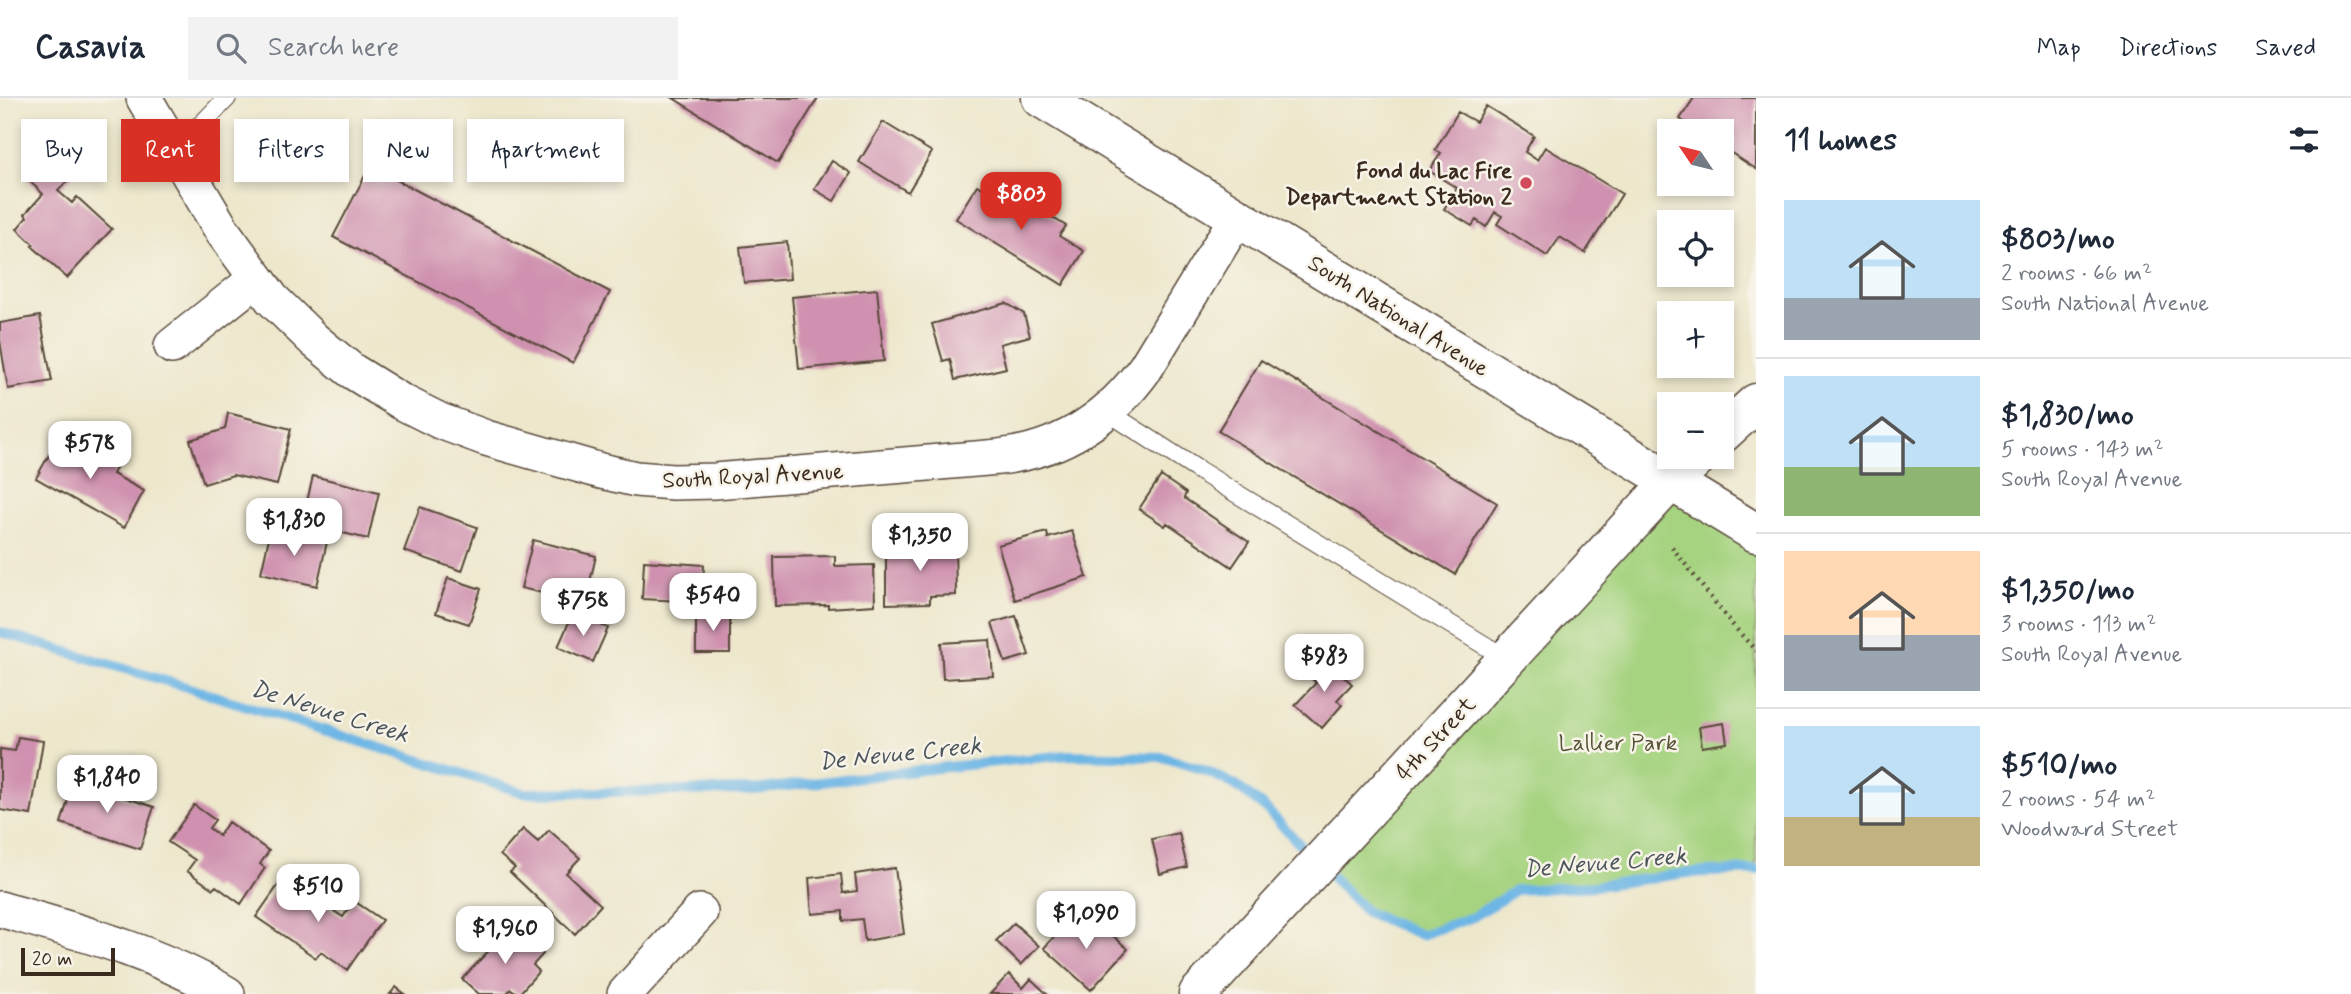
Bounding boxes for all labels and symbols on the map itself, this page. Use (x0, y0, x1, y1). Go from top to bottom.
north arrow (1657, 119, 1734, 196)
place label: Fond du Lac Fire Department Station 2 (1285, 157, 1513, 213)
pin: $803 (980, 172, 1062, 232)
marker: Fond du Lac Fire Department Station 2 (1518, 175, 1534, 191)
street label: South National Avenue (1302, 249, 1494, 385)
pin: $578 (49, 422, 131, 481)
street label: South Royal Avenue (662, 457, 845, 497)
pin: $1,830 (237, 498, 351, 558)
pin: $1,350 (863, 514, 977, 573)
pin: $540 (672, 574, 754, 633)
pin: $758 (542, 578, 624, 638)
pin: $983 (1283, 634, 1365, 694)
water label: De Nevue Creek (247, 674, 412, 751)
street label: 4th Street (1390, 690, 1484, 788)
park label: Lallier Park (1558, 729, 1678, 759)
water label: De Nevue Creek (817, 731, 983, 778)
pin: $1,840 (50, 756, 164, 815)
water label: De Nevue Creek (1522, 841, 1688, 886)
pin: $510 (277, 864, 359, 924)
pin: $1,090 (1029, 892, 1143, 951)
pin: $1,960 (448, 906, 562, 966)
scale bar (21, 945, 116, 977)

